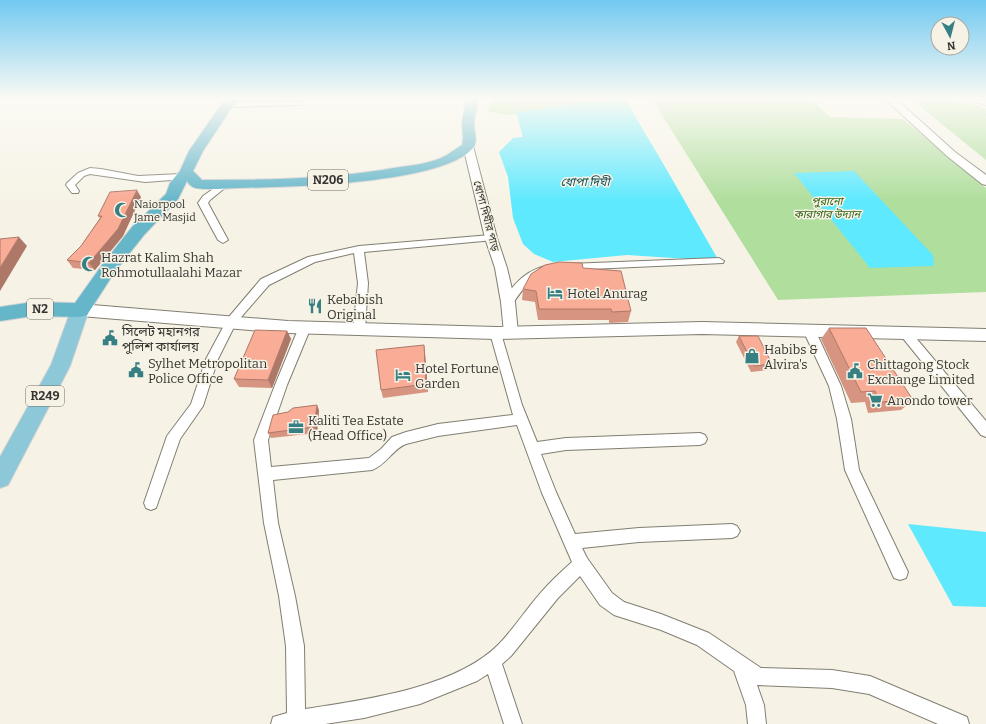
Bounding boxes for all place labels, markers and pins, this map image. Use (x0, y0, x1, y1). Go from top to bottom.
place label: Naiorpool Jame Masjid (133, 198, 196, 224)
mosque icon: Naiorpool Jame Masjid (113, 201, 131, 219)
place label: Hazrat Kalim Shah Rohmotullaalahi Mazar (101, 250, 242, 280)
mosque icon: Hazrat Kalim Shah Rohmotullaalahi Mazar (80, 255, 98, 273)
hotel icon: Hotel Anurag (546, 284, 564, 302)
place label: Hotel Anurag (567, 286, 648, 301)
place label: Kebabish Original (327, 292, 383, 322)
restaurant icon: Kebabish Original (306, 297, 324, 315)
place label: সিলেট মহানগর পুলিশ কার্যালয় (121, 324, 200, 355)
public building icon: সিলেট মহানগর পুলিশ কার্যালয় (101, 329, 119, 347)
place label: Habibs & Alvira's (764, 342, 818, 372)
shop icon: Habibs & Alvira's (743, 347, 761, 365)
place label: Sylhet Metropolitan Police Office (148, 356, 268, 386)
place label: Chittagong Stock Exchange Limited (867, 357, 975, 387)
public building icon: Sylhet Metropolitan Police Office (127, 361, 145, 379)
place label: Hotel Fortune Garden (415, 361, 499, 391)
public building icon: Chittagong Stock Exchange Limited (846, 362, 864, 380)
hotel icon: Hotel Fortune Garden (394, 366, 412, 384)
supermarket icon: Anondo tower (866, 391, 884, 409)
place label: Anondo tower (887, 393, 973, 408)
place label: Kaliti Tea Estate (Head Office) (308, 413, 404, 443)
office icon: Kaliti Tea Estate (Head Office) (287, 418, 305, 436)

